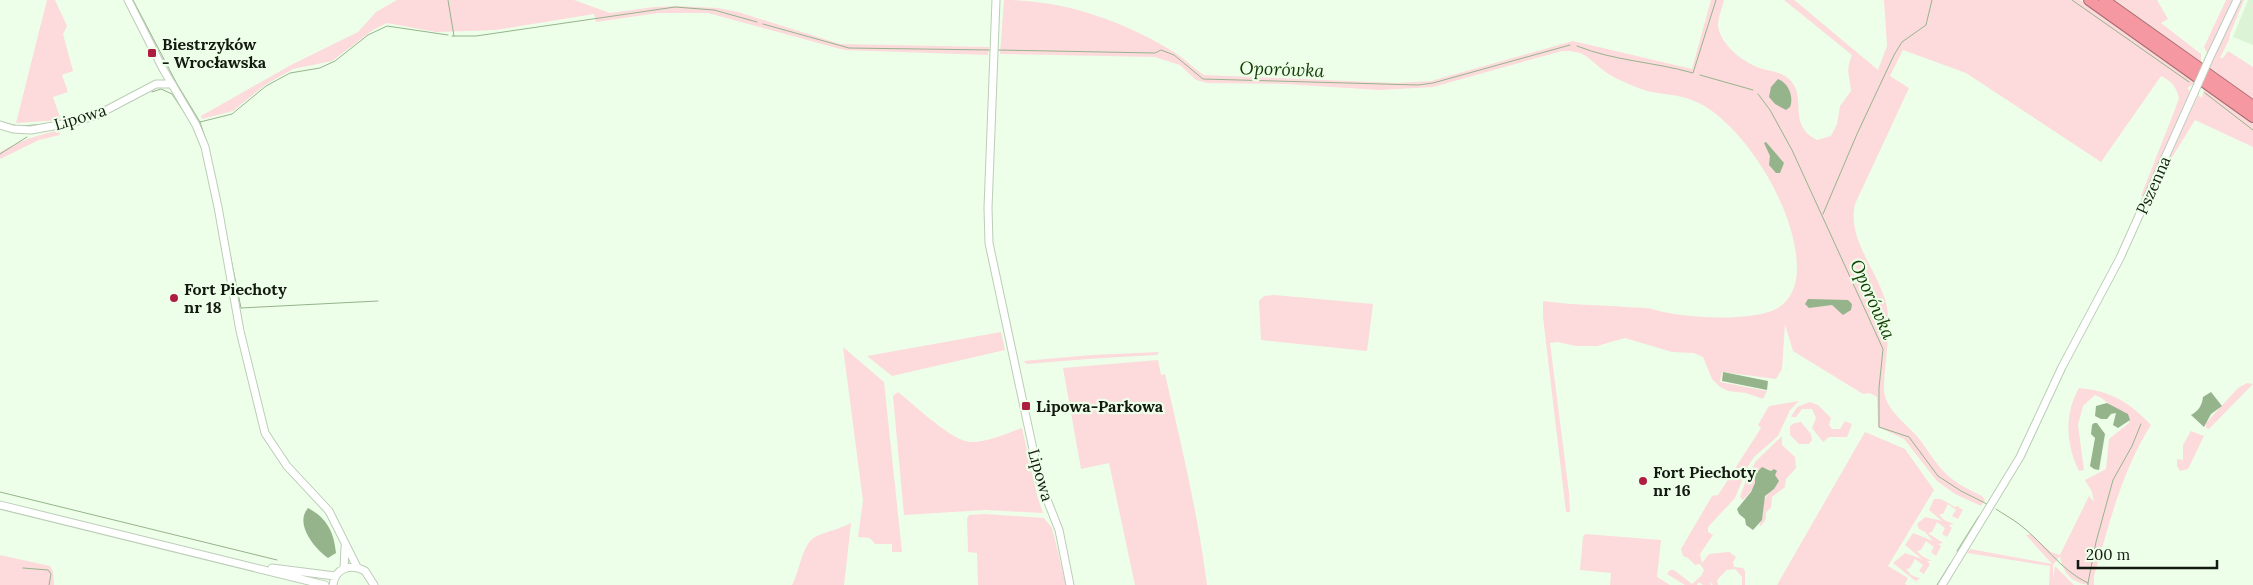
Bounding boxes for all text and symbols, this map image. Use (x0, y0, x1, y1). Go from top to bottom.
place label: Biestrzyków - Wrocławska (162, 34, 267, 72)
marker: Biestrzyków - Wrocławska (146, 47, 158, 59)
water label: Oporówka (1239, 56, 1325, 82)
street label: Lipowa (52, 100, 108, 134)
street label: Pszenna (2131, 153, 2175, 217)
water label: Oporówka (1845, 256, 1901, 343)
place label: Fort Piechoty nr 18 (184, 279, 287, 317)
marker: Fort Piechoty nr 18 (168, 292, 180, 304)
place label: Lipowa-Parkowa (1036, 396, 1164, 416)
marker: Lipowa-Parkowa (1020, 400, 1032, 412)
street label: Lipowa (1024, 447, 1058, 503)
place label: Fort Piechoty nr 16 (1653, 462, 1756, 500)
marker: Fort Piechoty nr 16 (1637, 475, 1649, 487)
scale bar (2078, 538, 2217, 570)
text: 200 m (2086, 545, 2130, 564)

